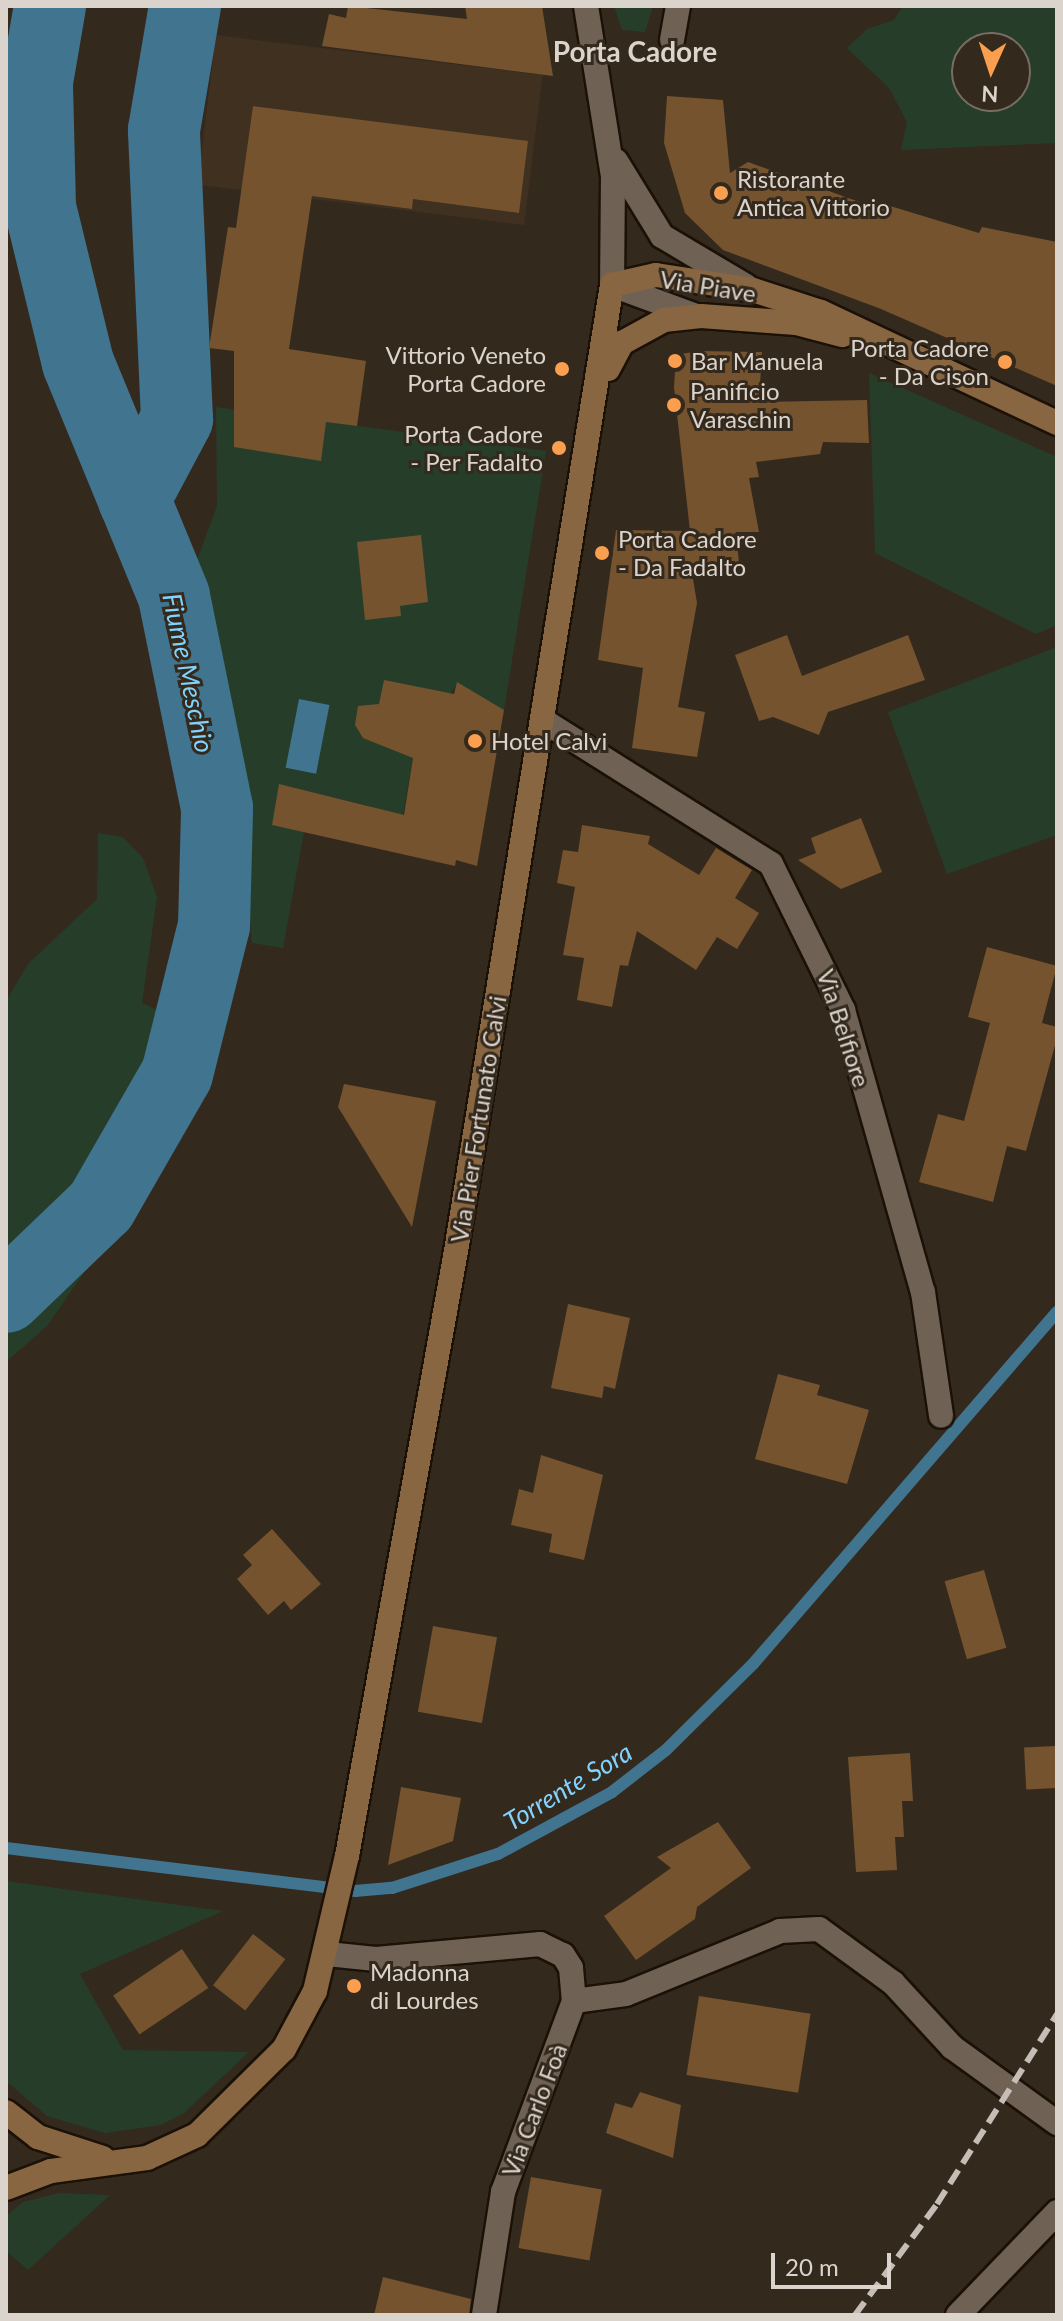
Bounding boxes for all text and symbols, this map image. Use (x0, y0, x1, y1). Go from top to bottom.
north arrow (951, 32, 1031, 112)
district label: Porta Cadore (553, 34, 717, 68)
text: N (981, 81, 999, 108)
place label: Ristorante Antica Vittorio (737, 165, 891, 221)
marker: Ristorante Antica Vittorio (712, 184, 730, 202)
street label: Via Piave (658, 264, 758, 308)
place label: Porta Cadore - Da Cison (850, 334, 989, 390)
place label: Vittorio Veneto Porta Cadore (385, 341, 546, 397)
place label: Bar Manuela (691, 347, 824, 375)
marker: Bar Manuela (666, 352, 684, 370)
marker: Porta Cadore - Da Cison (996, 353, 1014, 371)
marker: Vittorio Veneto Porta Cadore (553, 360, 571, 378)
place label: Panificio Varaschin (690, 377, 791, 433)
marker: Panificio Varaschin (665, 396, 683, 414)
place label: Porta Cadore - Per Fadalto (404, 420, 543, 476)
marker: Porta Cadore - Per Fadalto (550, 439, 568, 457)
place label: Porta Cadore - Da Fadalto (618, 525, 757, 581)
marker: Porta Cadore - Da Fadalto (593, 544, 611, 562)
water label: Fiume Meschio (156, 590, 220, 756)
place label: Hotel Calvi (491, 727, 607, 755)
marker: Hotel Calvi (466, 732, 484, 750)
street label: Via Belfiore (811, 966, 877, 1090)
street label: Via Pier Fortunato Calvi (444, 993, 512, 1245)
water label: Torrente Sora (498, 1737, 638, 1837)
place label: Madonna di Lourdes (370, 1958, 479, 2014)
marker: Madonna di Lourdes (345, 1977, 363, 1995)
street label: Via Carlo Foà (495, 2039, 573, 2181)
scale bar (775, 2237, 895, 2287)
text: 20 m (785, 2252, 839, 2281)

